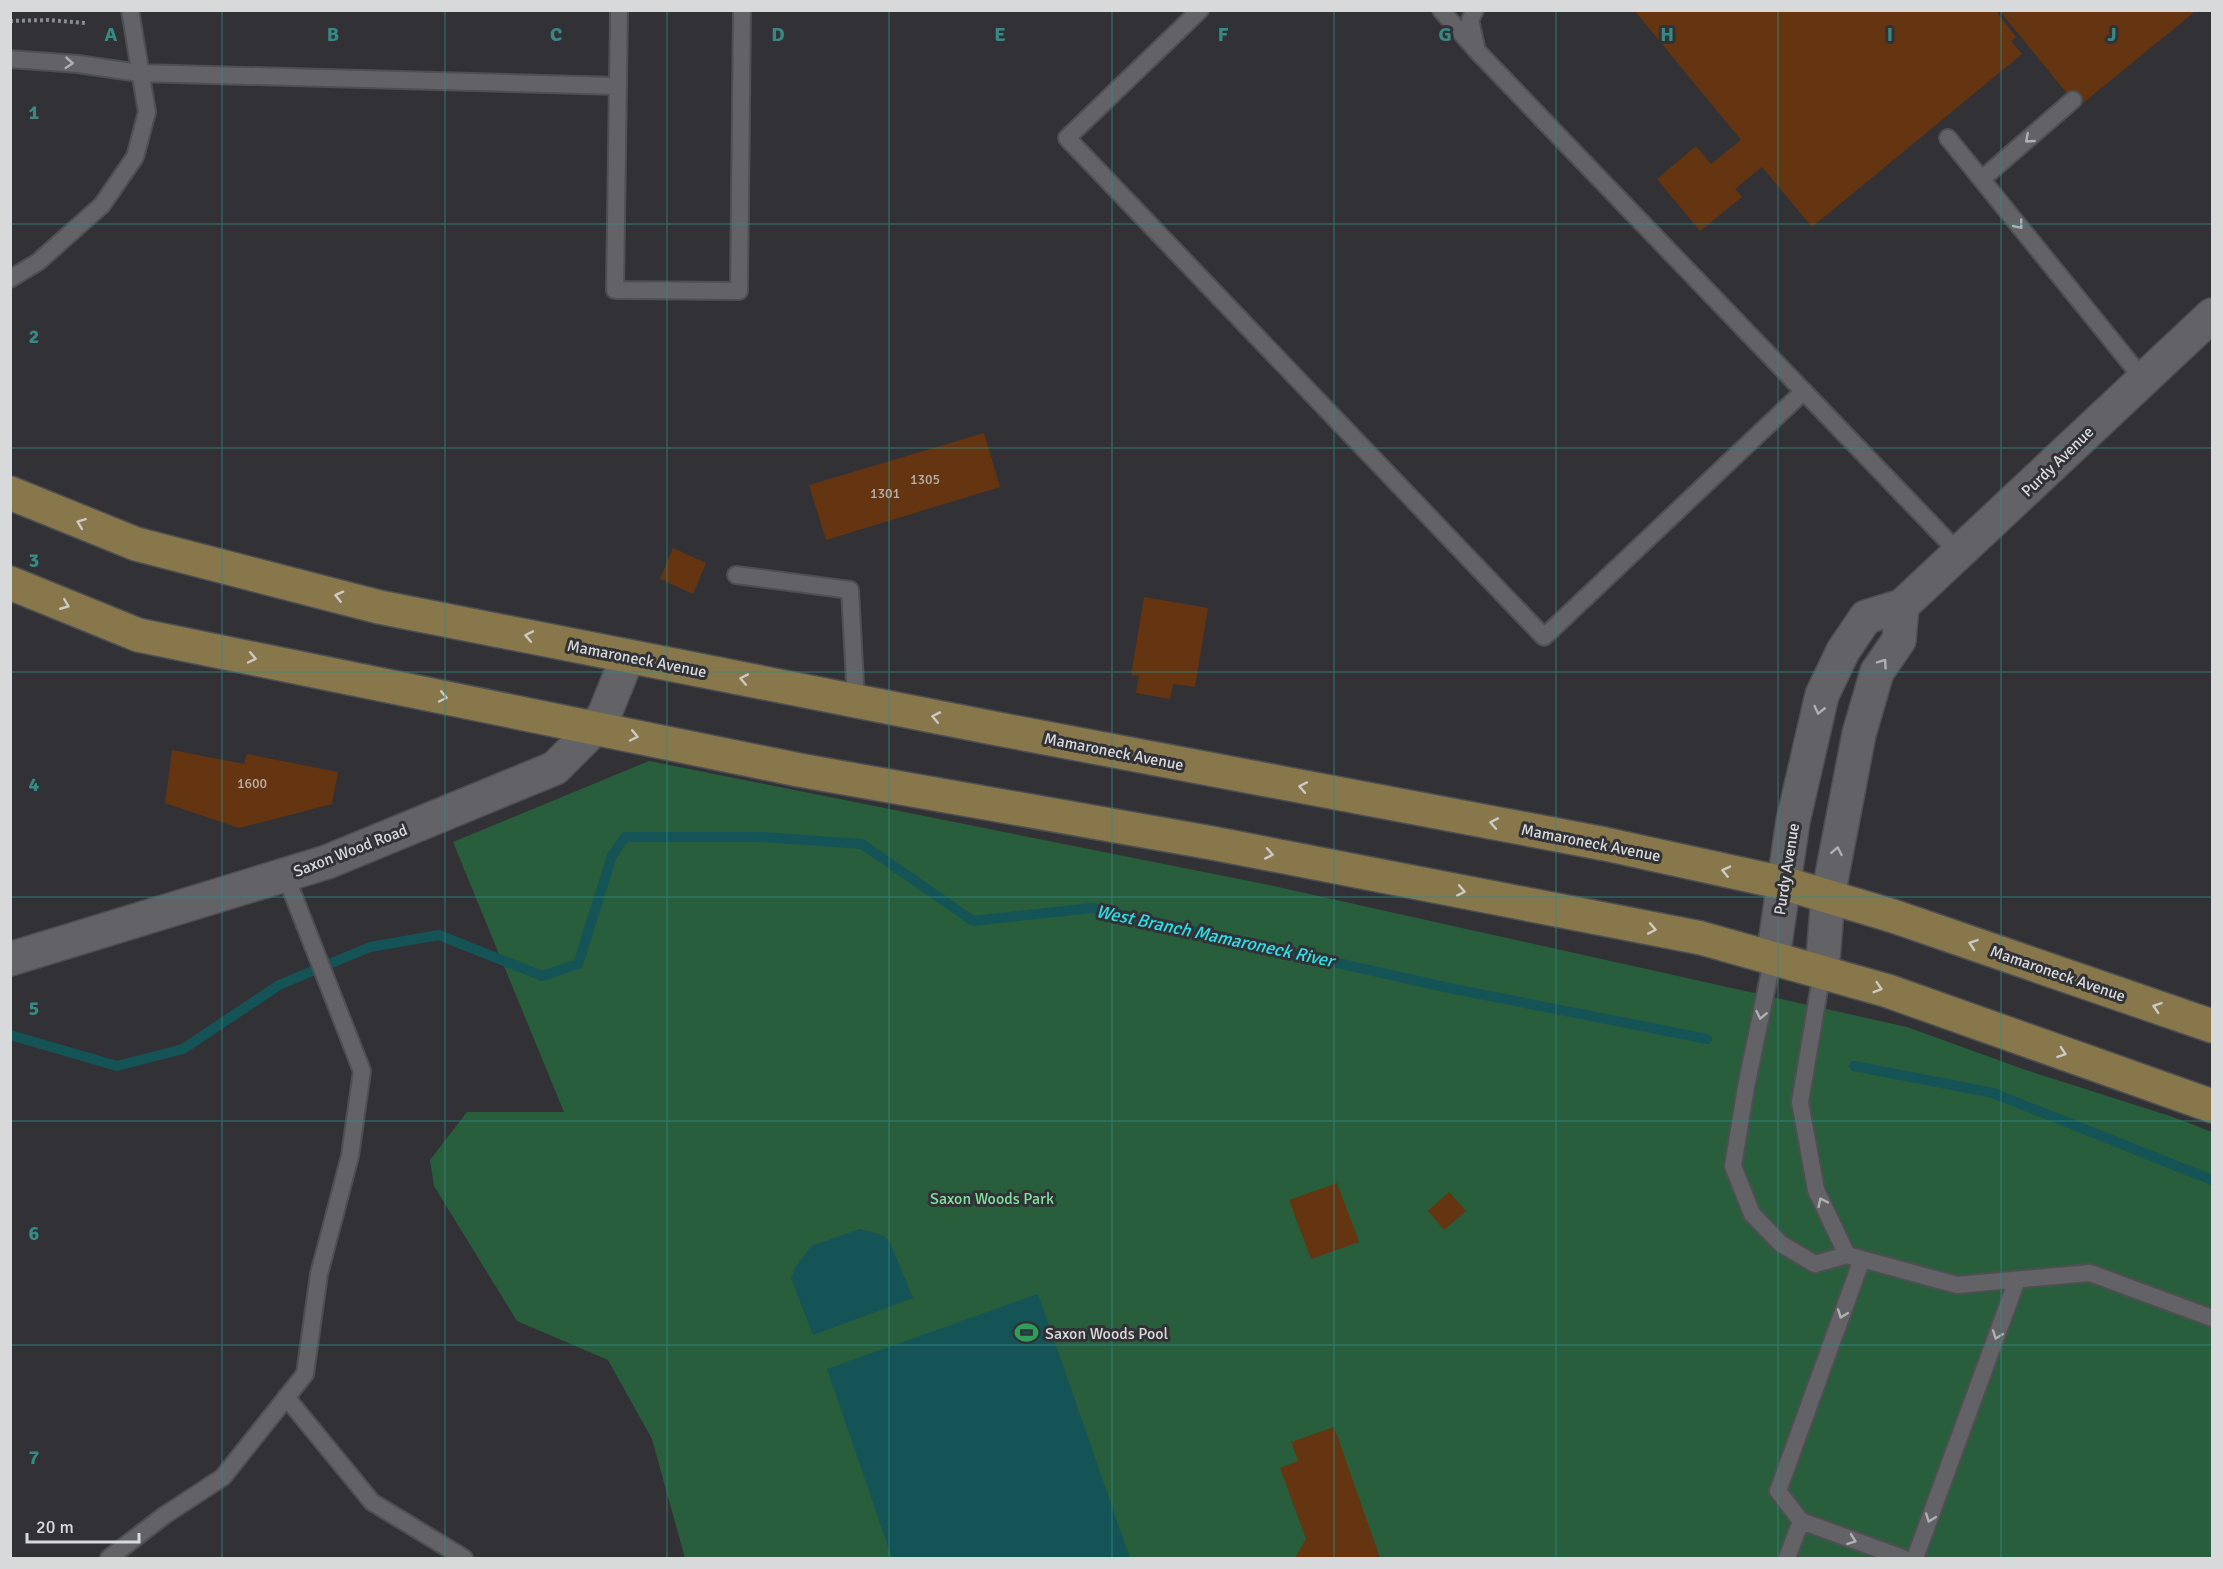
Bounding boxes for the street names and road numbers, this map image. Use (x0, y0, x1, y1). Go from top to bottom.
street label: Purdy Avenue (2017, 422, 2098, 501)
street label: Mamaroneck Avenue (565, 636, 708, 682)
street label: Mamaroneck Avenue (1042, 729, 1185, 775)
street label: Saxon Wood Road (291, 820, 410, 882)
street label: Mamaroneck Avenue (1519, 820, 1662, 866)
street label: Purdy Avenue (1770, 822, 1804, 917)
street label: Mamaroneck Avenue (1987, 941, 2128, 1006)

